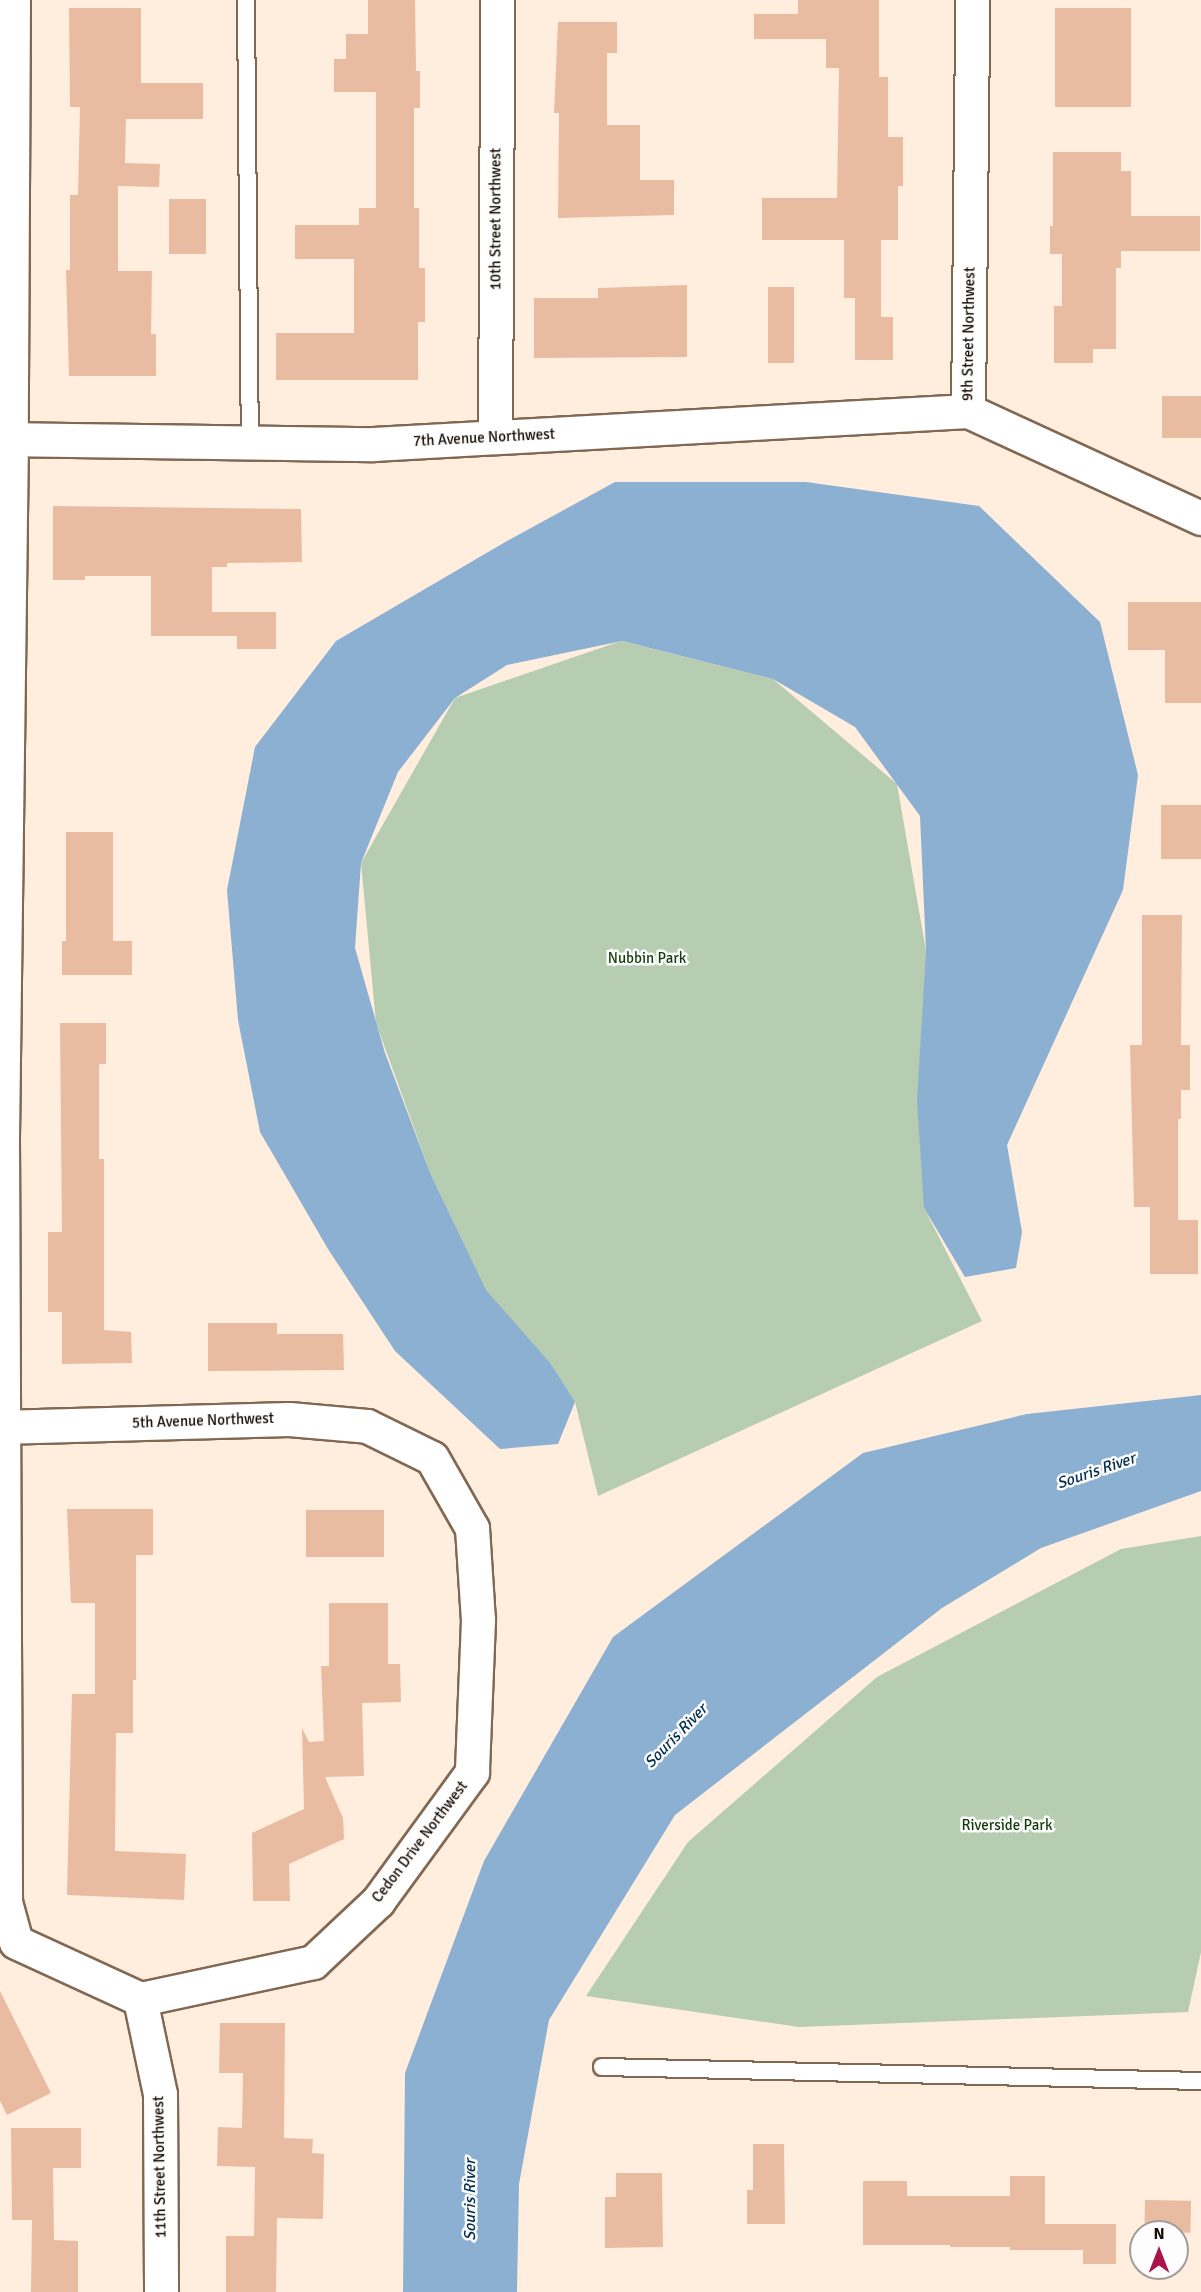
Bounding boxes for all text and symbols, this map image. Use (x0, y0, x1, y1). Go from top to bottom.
street label: 10th Street Northwest (487, 148, 505, 290)
street label: 9th Street Northwest (959, 267, 979, 401)
street label: 7th Avenue Northwest (413, 425, 555, 451)
park label: Nubbin Park (608, 950, 686, 968)
street label: 5th Avenue Northwest (132, 1410, 274, 1432)
water label: Souris River (1054, 1449, 1138, 1493)
water label: Souris River (641, 1700, 711, 1772)
street label: Cedon Drive Northwest (368, 1778, 472, 1906)
park label: Riverside Park (962, 1817, 1052, 1835)
street label: 11th Street Northwest (150, 2096, 170, 2238)
water label: Souris River (460, 2159, 480, 2241)
north arrow (1129, 2220, 1189, 2280)
text: N (1153, 2224, 1165, 2244)

